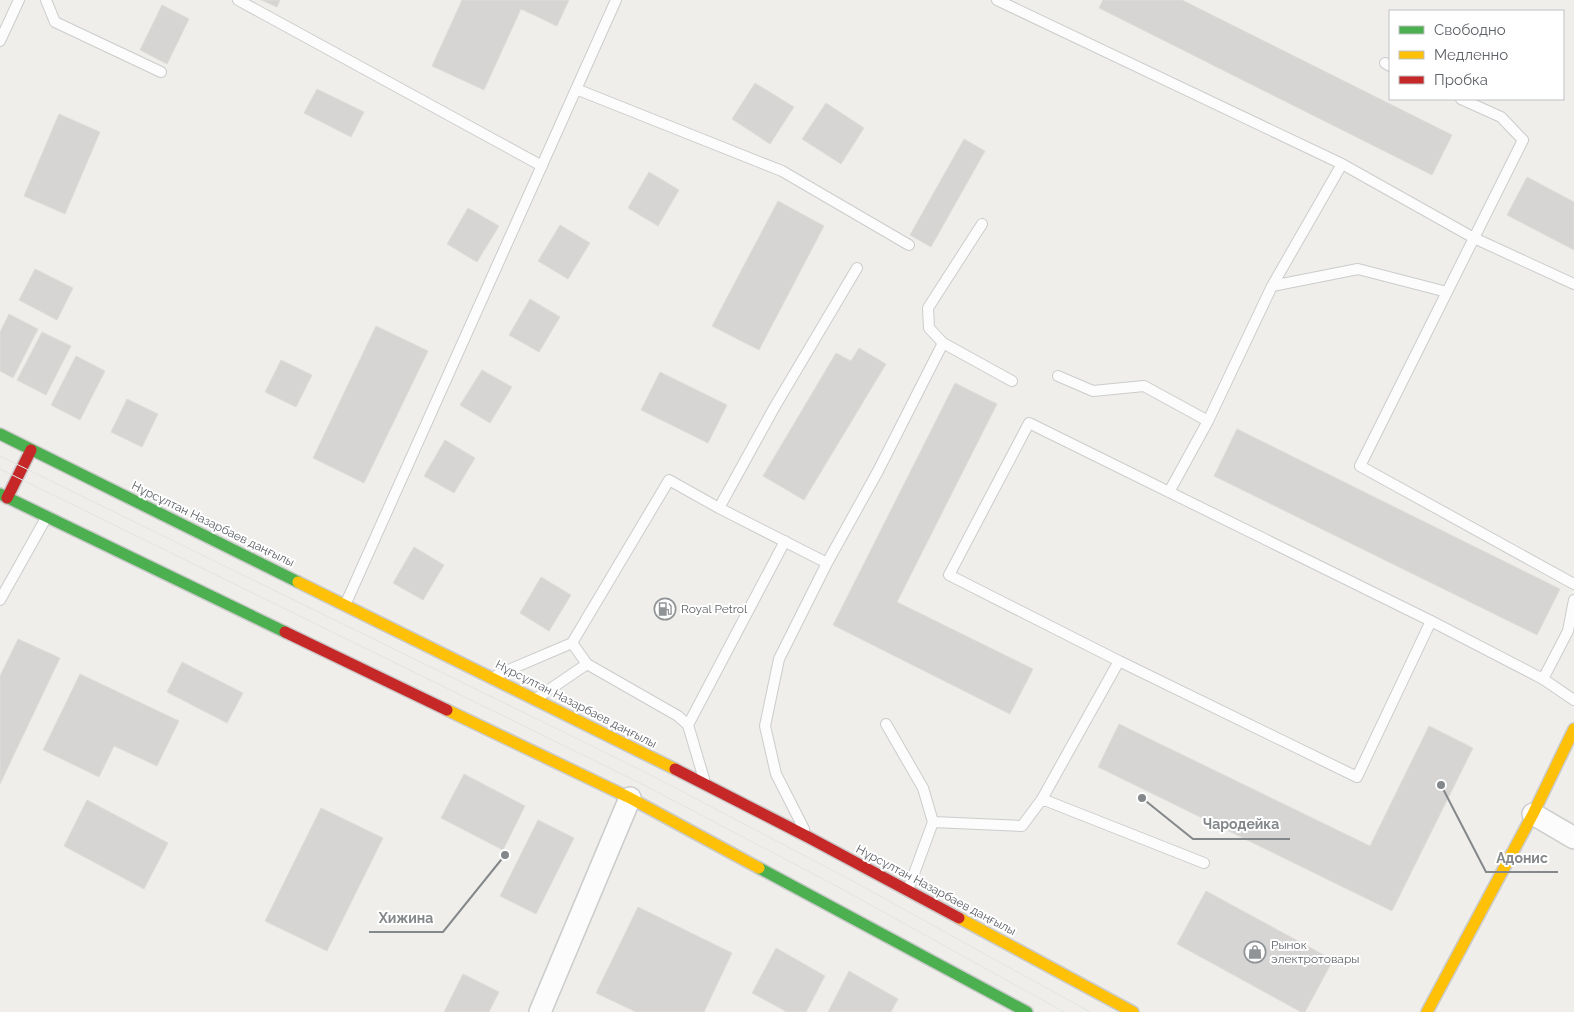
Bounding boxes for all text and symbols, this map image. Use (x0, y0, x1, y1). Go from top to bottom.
legend (1389, 10, 1564, 100)
text: Свободно (1434, 21, 1506, 39)
text: Медленно (1434, 46, 1508, 64)
text: Пробка (1434, 71, 1488, 89)
street label: Нұрсұлтан Назарбаев даңғылы (129, 478, 297, 570)
fuel station icon: Royal Petrol (653, 597, 677, 621)
place label: Royal Petrol (681, 602, 748, 616)
street label: Нұрсұлтан Назарбаев даңғылы (493, 657, 659, 751)
callout: Чародейка (1193, 810, 1290, 839)
text: Чародейка (1203, 816, 1279, 832)
street label: Нұрсұлтан Назарбаев даңғылы (854, 842, 1018, 938)
callout: Адонис (1486, 843, 1558, 872)
text: Адонис (1496, 850, 1548, 866)
callout: Хижина (369, 903, 443, 932)
text: Хижина (378, 910, 433, 926)
place label: Рынок электротовары (1271, 938, 1359, 966)
shop icon: Рынок электротовары (1243, 940, 1267, 964)

